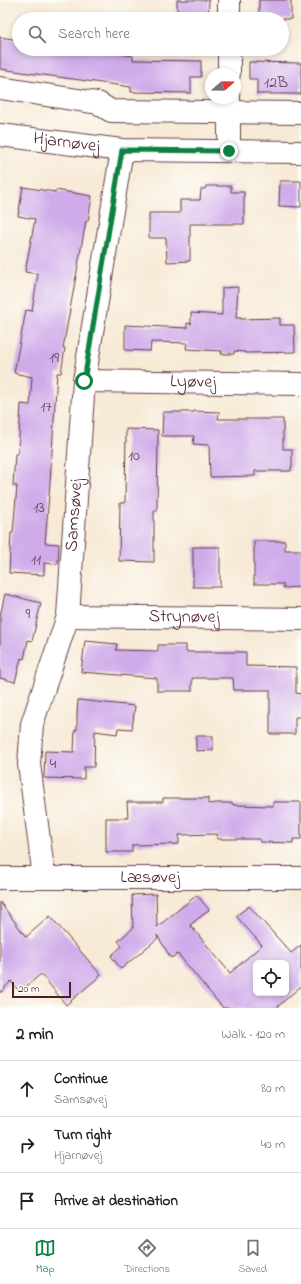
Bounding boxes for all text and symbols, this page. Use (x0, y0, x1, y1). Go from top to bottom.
search box (12, 12, 289, 56)
icon: search (26, 23, 48, 45)
text: Search here (58, 23, 130, 45)
north arrow (205, 68, 241, 104)
house number: 12B (264, 71, 288, 95)
street label: Hjarnøvej (32, 126, 102, 160)
route end (220, 142, 238, 160)
house number: 19 (49, 346, 59, 370)
street label: Lyøvej (170, 369, 216, 396)
route start (75, 372, 93, 390)
house number: 17 (40, 395, 52, 419)
house number: 10 (128, 444, 140, 468)
street label: Samsøvej (59, 477, 90, 552)
house number: 13 (33, 496, 45, 520)
house number: 11 (31, 548, 41, 572)
house number: 9 (26, 602, 31, 626)
street label: Strynøvej (148, 604, 220, 631)
house number: 4 (50, 752, 57, 776)
street label: Læsøvej (120, 865, 180, 891)
map controls (253, 960, 289, 996)
button: locate (253, 960, 289, 996)
scale bar (12, 980, 71, 999)
text: 20 m (18, 981, 40, 997)
text: 2 min (16, 1022, 53, 1047)
text: Walk · 120 m (221, 1025, 285, 1044)
text: Continue (54, 1068, 108, 1090)
icon: ahead (16, 1078, 38, 1100)
text: 80 m (261, 1079, 285, 1098)
text: Samsøvej (54, 1090, 107, 1109)
text: Turn right (54, 1124, 112, 1146)
icon: right (16, 1134, 38, 1156)
text: 40 m (261, 1135, 285, 1154)
text: Hjarnøvej (54, 1146, 102, 1165)
icon: arrive (16, 1190, 38, 1212)
text: Arrive at destination (54, 1190, 178, 1212)
tab: Map (34, 1237, 56, 1277)
tab: Directions (124, 1237, 170, 1277)
tab: Saved (238, 1237, 267, 1277)

